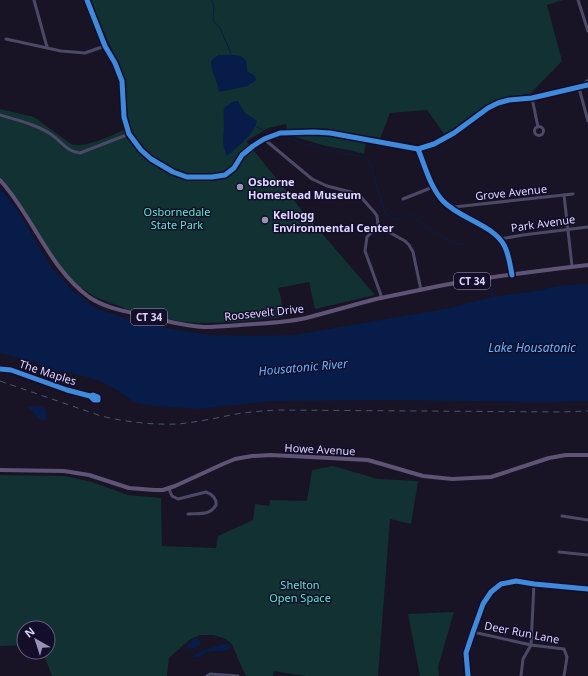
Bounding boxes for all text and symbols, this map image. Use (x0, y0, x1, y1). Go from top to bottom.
place label: Osborne Homestead Museum (248, 174, 361, 202)
street label: Grove Avenue (474, 181, 548, 203)
marker: Osborne Homestead Museum (235, 182, 245, 192)
park label: Osbornedale State Park (144, 204, 210, 232)
place label: Kellogg Environmental Center (273, 207, 394, 235)
street label: Park Avenue (510, 211, 576, 235)
marker: Kellogg Environmental Center (260, 215, 270, 225)
road number: CT 34 (454, 273, 490, 289)
street label: Roosevelt Drive (223, 300, 305, 324)
road number: CT 34 (131, 309, 167, 325)
water label: Lake Housatonic (488, 339, 576, 356)
water label: Housatonic River (258, 355, 350, 379)
street label: The Maples (18, 356, 78, 388)
street label: Howe Avenue (284, 440, 356, 458)
park label: Shelton Open Space (269, 577, 331, 605)
street label: Deer Run Lane (483, 617, 561, 647)
north arrow (16, 620, 56, 660)
text: N (21, 623, 38, 640)

